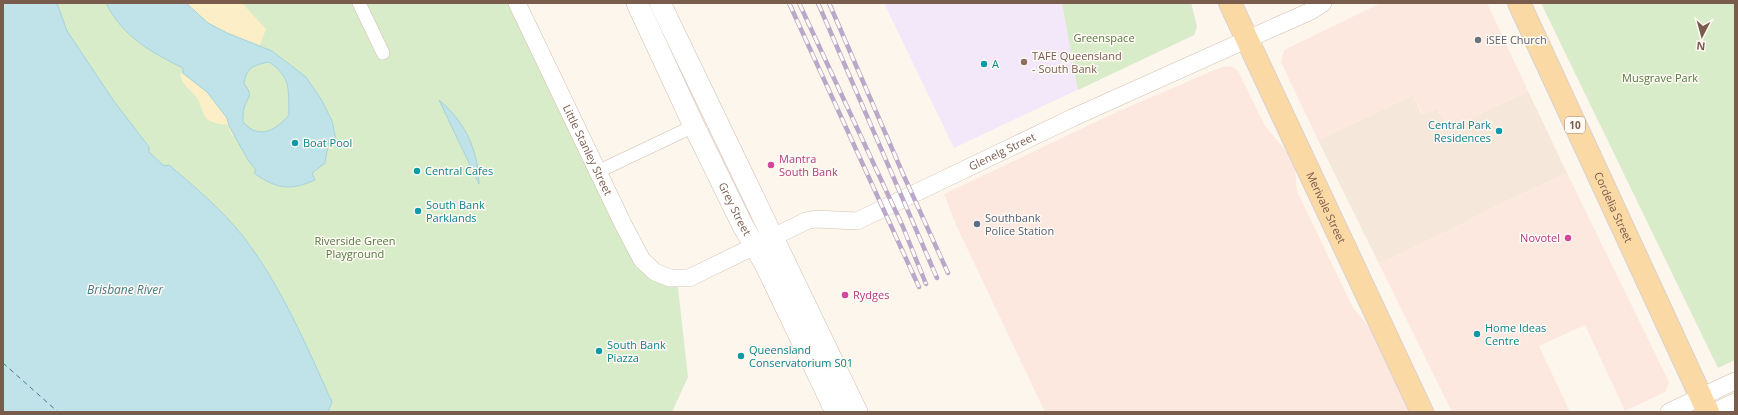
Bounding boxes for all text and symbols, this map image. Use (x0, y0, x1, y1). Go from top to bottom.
north arrow (1682, 16, 1722, 56)
park label: Greenspace (1073, 30, 1135, 45)
place label: iSEE Church (1486, 32, 1547, 47)
marker: iSEE Church (1473, 35, 1483, 45)
text: N (1696, 39, 1706, 54)
place label: TAFE Queensland - South Bank (1032, 48, 1122, 76)
place label: A (992, 56, 999, 71)
marker: TAFE Queensland - South Bank (1019, 57, 1029, 67)
marker: A (979, 59, 989, 69)
park label: Musgrave Park (1622, 70, 1698, 85)
street label: Little Stanley Street (560, 102, 616, 198)
place label: Central Park Residences (1428, 117, 1491, 145)
road number: 10 (1565, 117, 1585, 133)
marker: Central Park Residences (1494, 126, 1504, 136)
street label: Glenelg Street (966, 129, 1038, 173)
place label: Boat Pool (303, 135, 352, 150)
marker: Boat Pool (290, 138, 300, 148)
place label: Mantra South Bank (779, 151, 838, 179)
marker: Mantra South Bank (766, 160, 776, 170)
place label: Central Cafes (425, 163, 493, 178)
marker: Central Cafes (412, 166, 422, 176)
street label: Merivale Street (1303, 169, 1350, 246)
street label: Cordelia Street (1591, 169, 1637, 245)
street label: Grey Street (716, 180, 755, 238)
place label: South Bank Parklands (426, 197, 485, 225)
marker: South Bank Parklands (413, 206, 423, 216)
place label: Southbank Police Station (985, 210, 1054, 238)
marker: Southbank Police Station (972, 219, 982, 229)
place label: Novotel (1520, 230, 1560, 245)
park label: Riverside Green Playground (314, 233, 396, 261)
marker: Novotel (1563, 233, 1573, 243)
water label: Brisbane River (87, 281, 164, 298)
place label: Rydges (853, 287, 889, 302)
marker: Rydges (840, 290, 850, 300)
place label: Home Ideas Centre (1485, 320, 1546, 348)
marker: Home Ideas Centre (1472, 329, 1482, 339)
place label: South Bank Piazza (607, 337, 666, 365)
place label: Queensland Conservatorium S01 (749, 342, 853, 370)
marker: South Bank Piazza (594, 346, 604, 356)
marker: Queensland Conservatorium S01 (736, 351, 746, 361)

